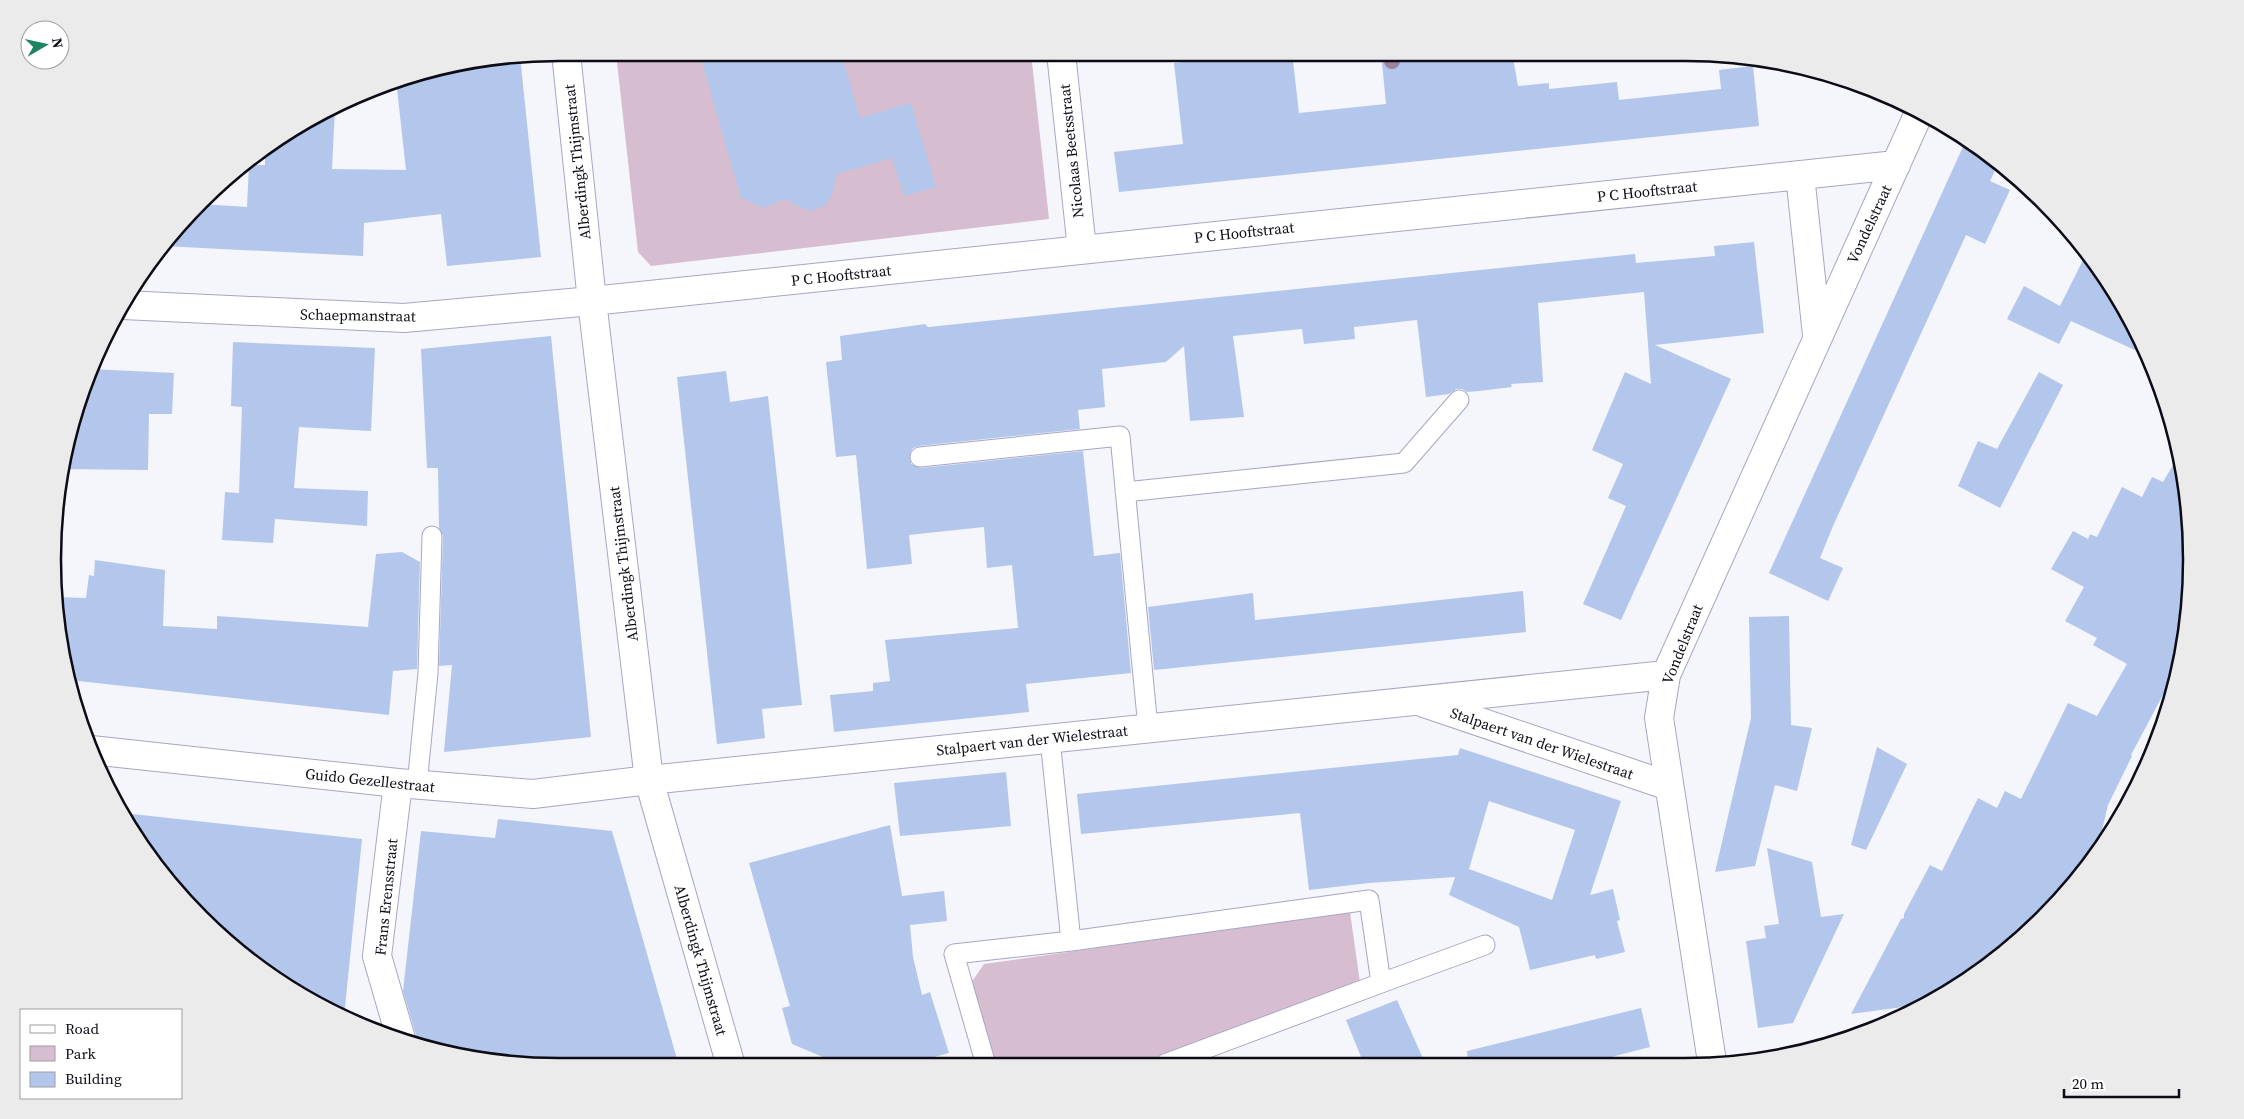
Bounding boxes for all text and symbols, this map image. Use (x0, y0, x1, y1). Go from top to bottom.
north arrow (20, 20, 70, 70)
text: N (47, 36, 69, 50)
street label: Alberdingk Thijmstraat (558, 83, 596, 241)
street label: Nicolaas Beetsstraat (1054, 83, 1088, 219)
street label: P C Hooftstraat (1596, 175, 1698, 207)
street label: Vondelstraat (1842, 181, 1896, 267)
street label: P C Hooftstraat (1193, 216, 1295, 248)
street label: P C Hooftstraat (790, 259, 892, 291)
street label: Schaepmanstraat (300, 303, 416, 327)
street label: Alberdingk Thijmstraat (603, 485, 643, 643)
street label: Vondelstraat (1656, 601, 1708, 687)
street label: Stalpaert van der Wielestraat (1448, 702, 1636, 784)
street label: Stalpaert van der Wielestraat (935, 720, 1129, 760)
street label: Guido Gezellestraat (304, 763, 436, 797)
street label: Frans Erensstraat (369, 837, 403, 956)
street label: Alberdingk Thijmstraat (669, 882, 733, 1038)
legend (20, 1009, 182, 1099)
text: Road (65, 1018, 99, 1039)
text: Park (65, 1043, 97, 1064)
scale bar (2064, 1066, 2179, 1098)
text: Building (65, 1068, 122, 1089)
text: 20 m (2072, 1073, 2104, 1094)

